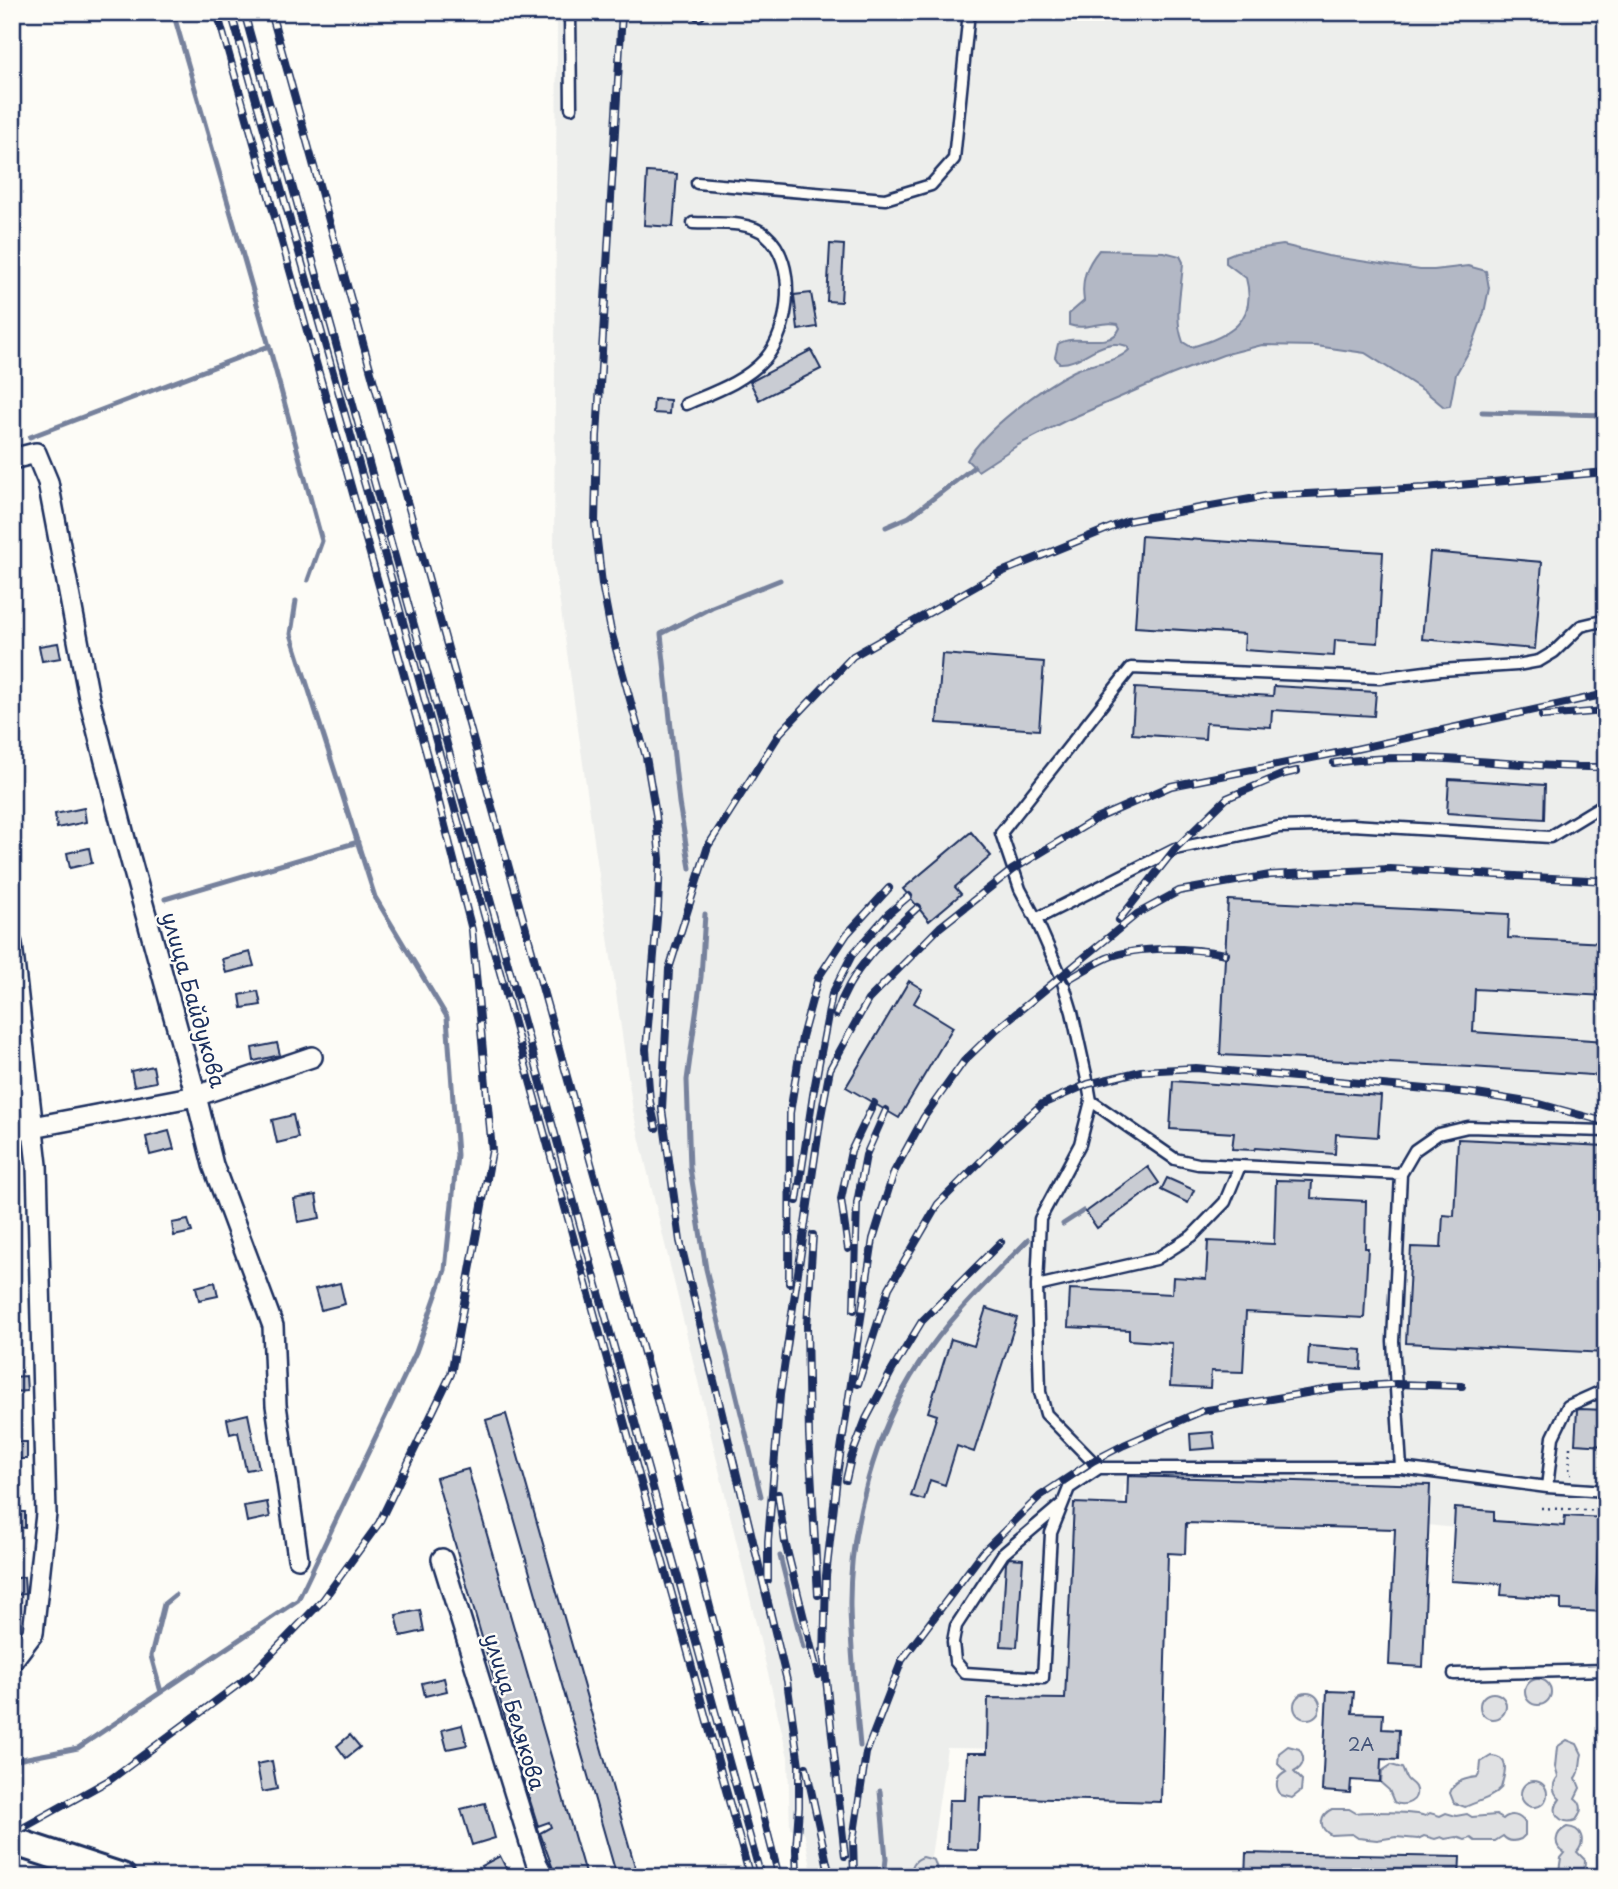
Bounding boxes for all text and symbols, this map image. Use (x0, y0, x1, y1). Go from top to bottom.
street label: улица Байдукова (155, 908, 235, 1091)
street label: улица Белякова (477, 1629, 555, 1794)
house number: 2А (1348, 1730, 1374, 1757)

